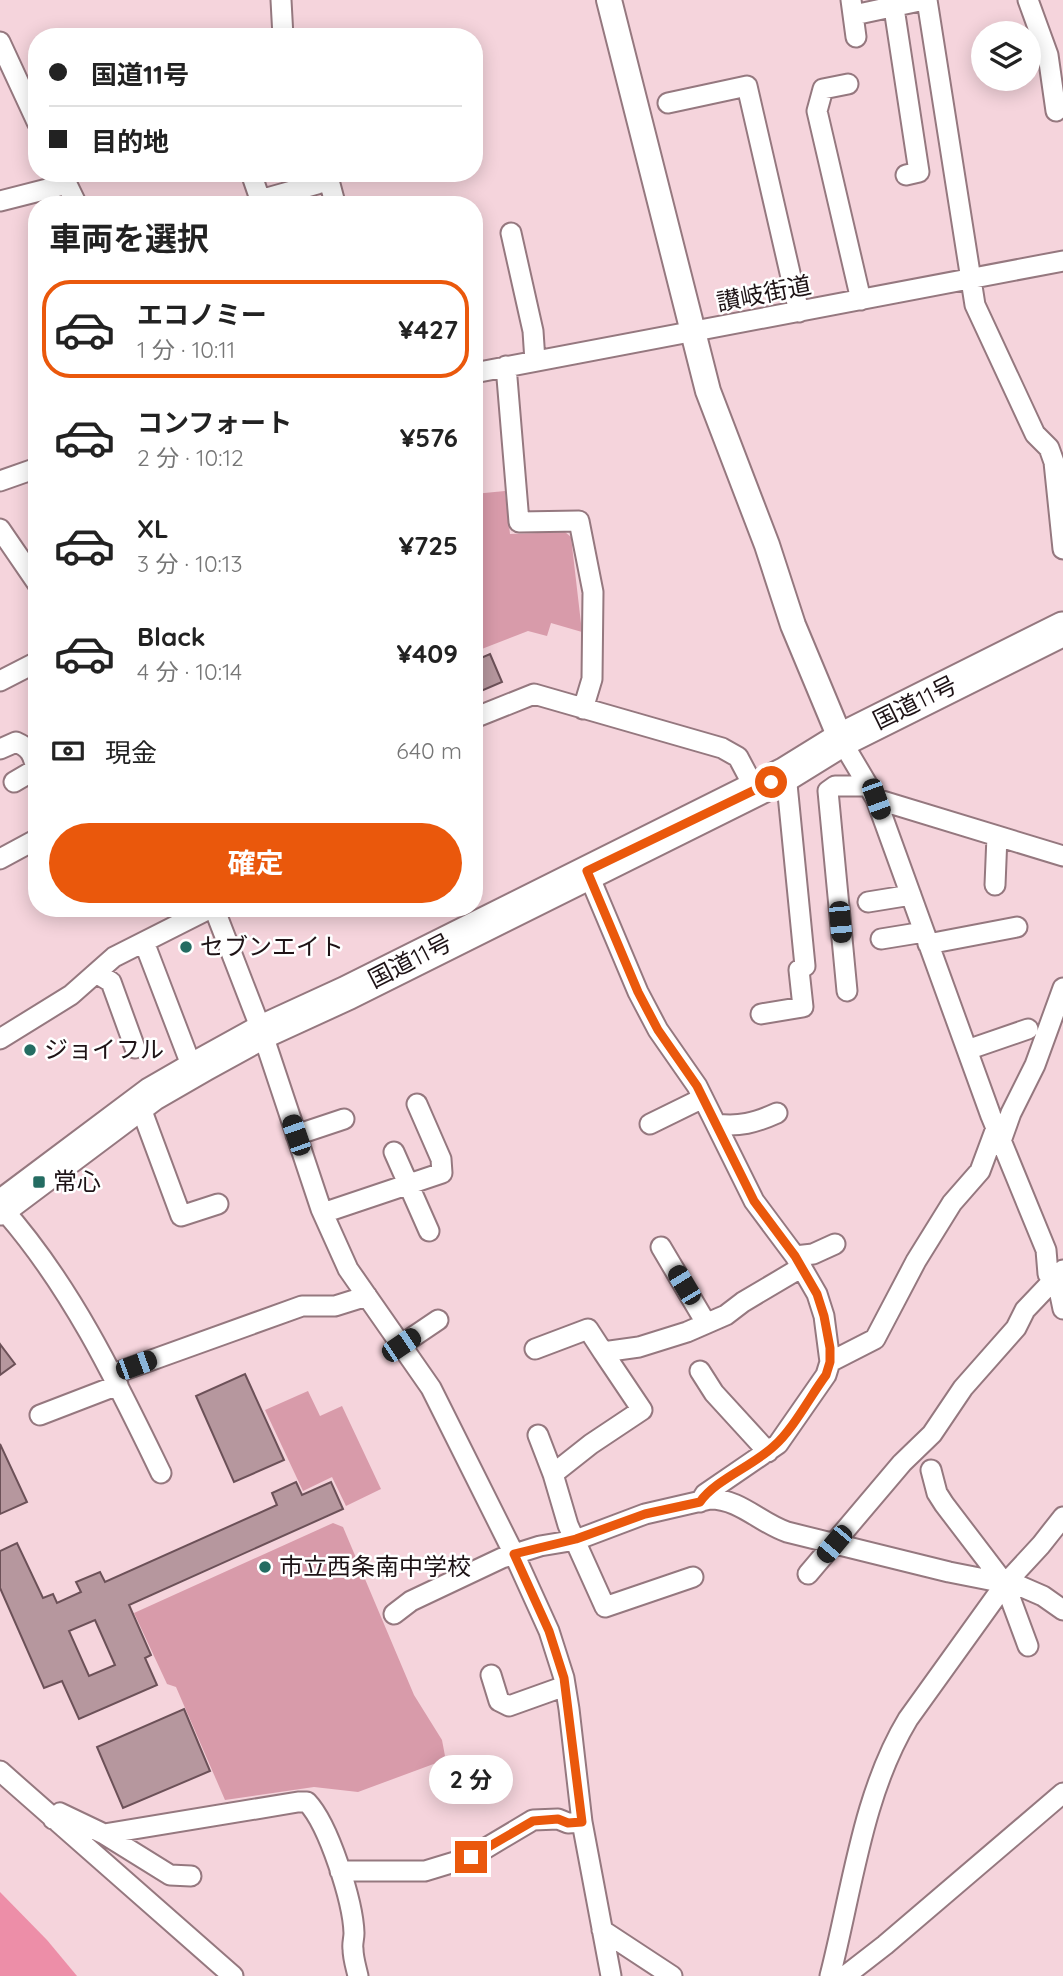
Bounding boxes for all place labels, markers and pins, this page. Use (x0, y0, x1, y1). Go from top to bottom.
place label: セブンエイト (200, 931, 344, 961)
marker: セブンエイト (178, 939, 194, 955)
place label: ジョイフル (44, 1034, 164, 1064)
marker: ジョイフル (22, 1042, 38, 1058)
place label: 常心 (53, 1166, 101, 1196)
marker: 常心 (31, 1174, 47, 1190)
place label: 市立西条南中学校 (279, 1551, 471, 1581)
marker: 市立西条南中学校 (257, 1559, 273, 1575)

